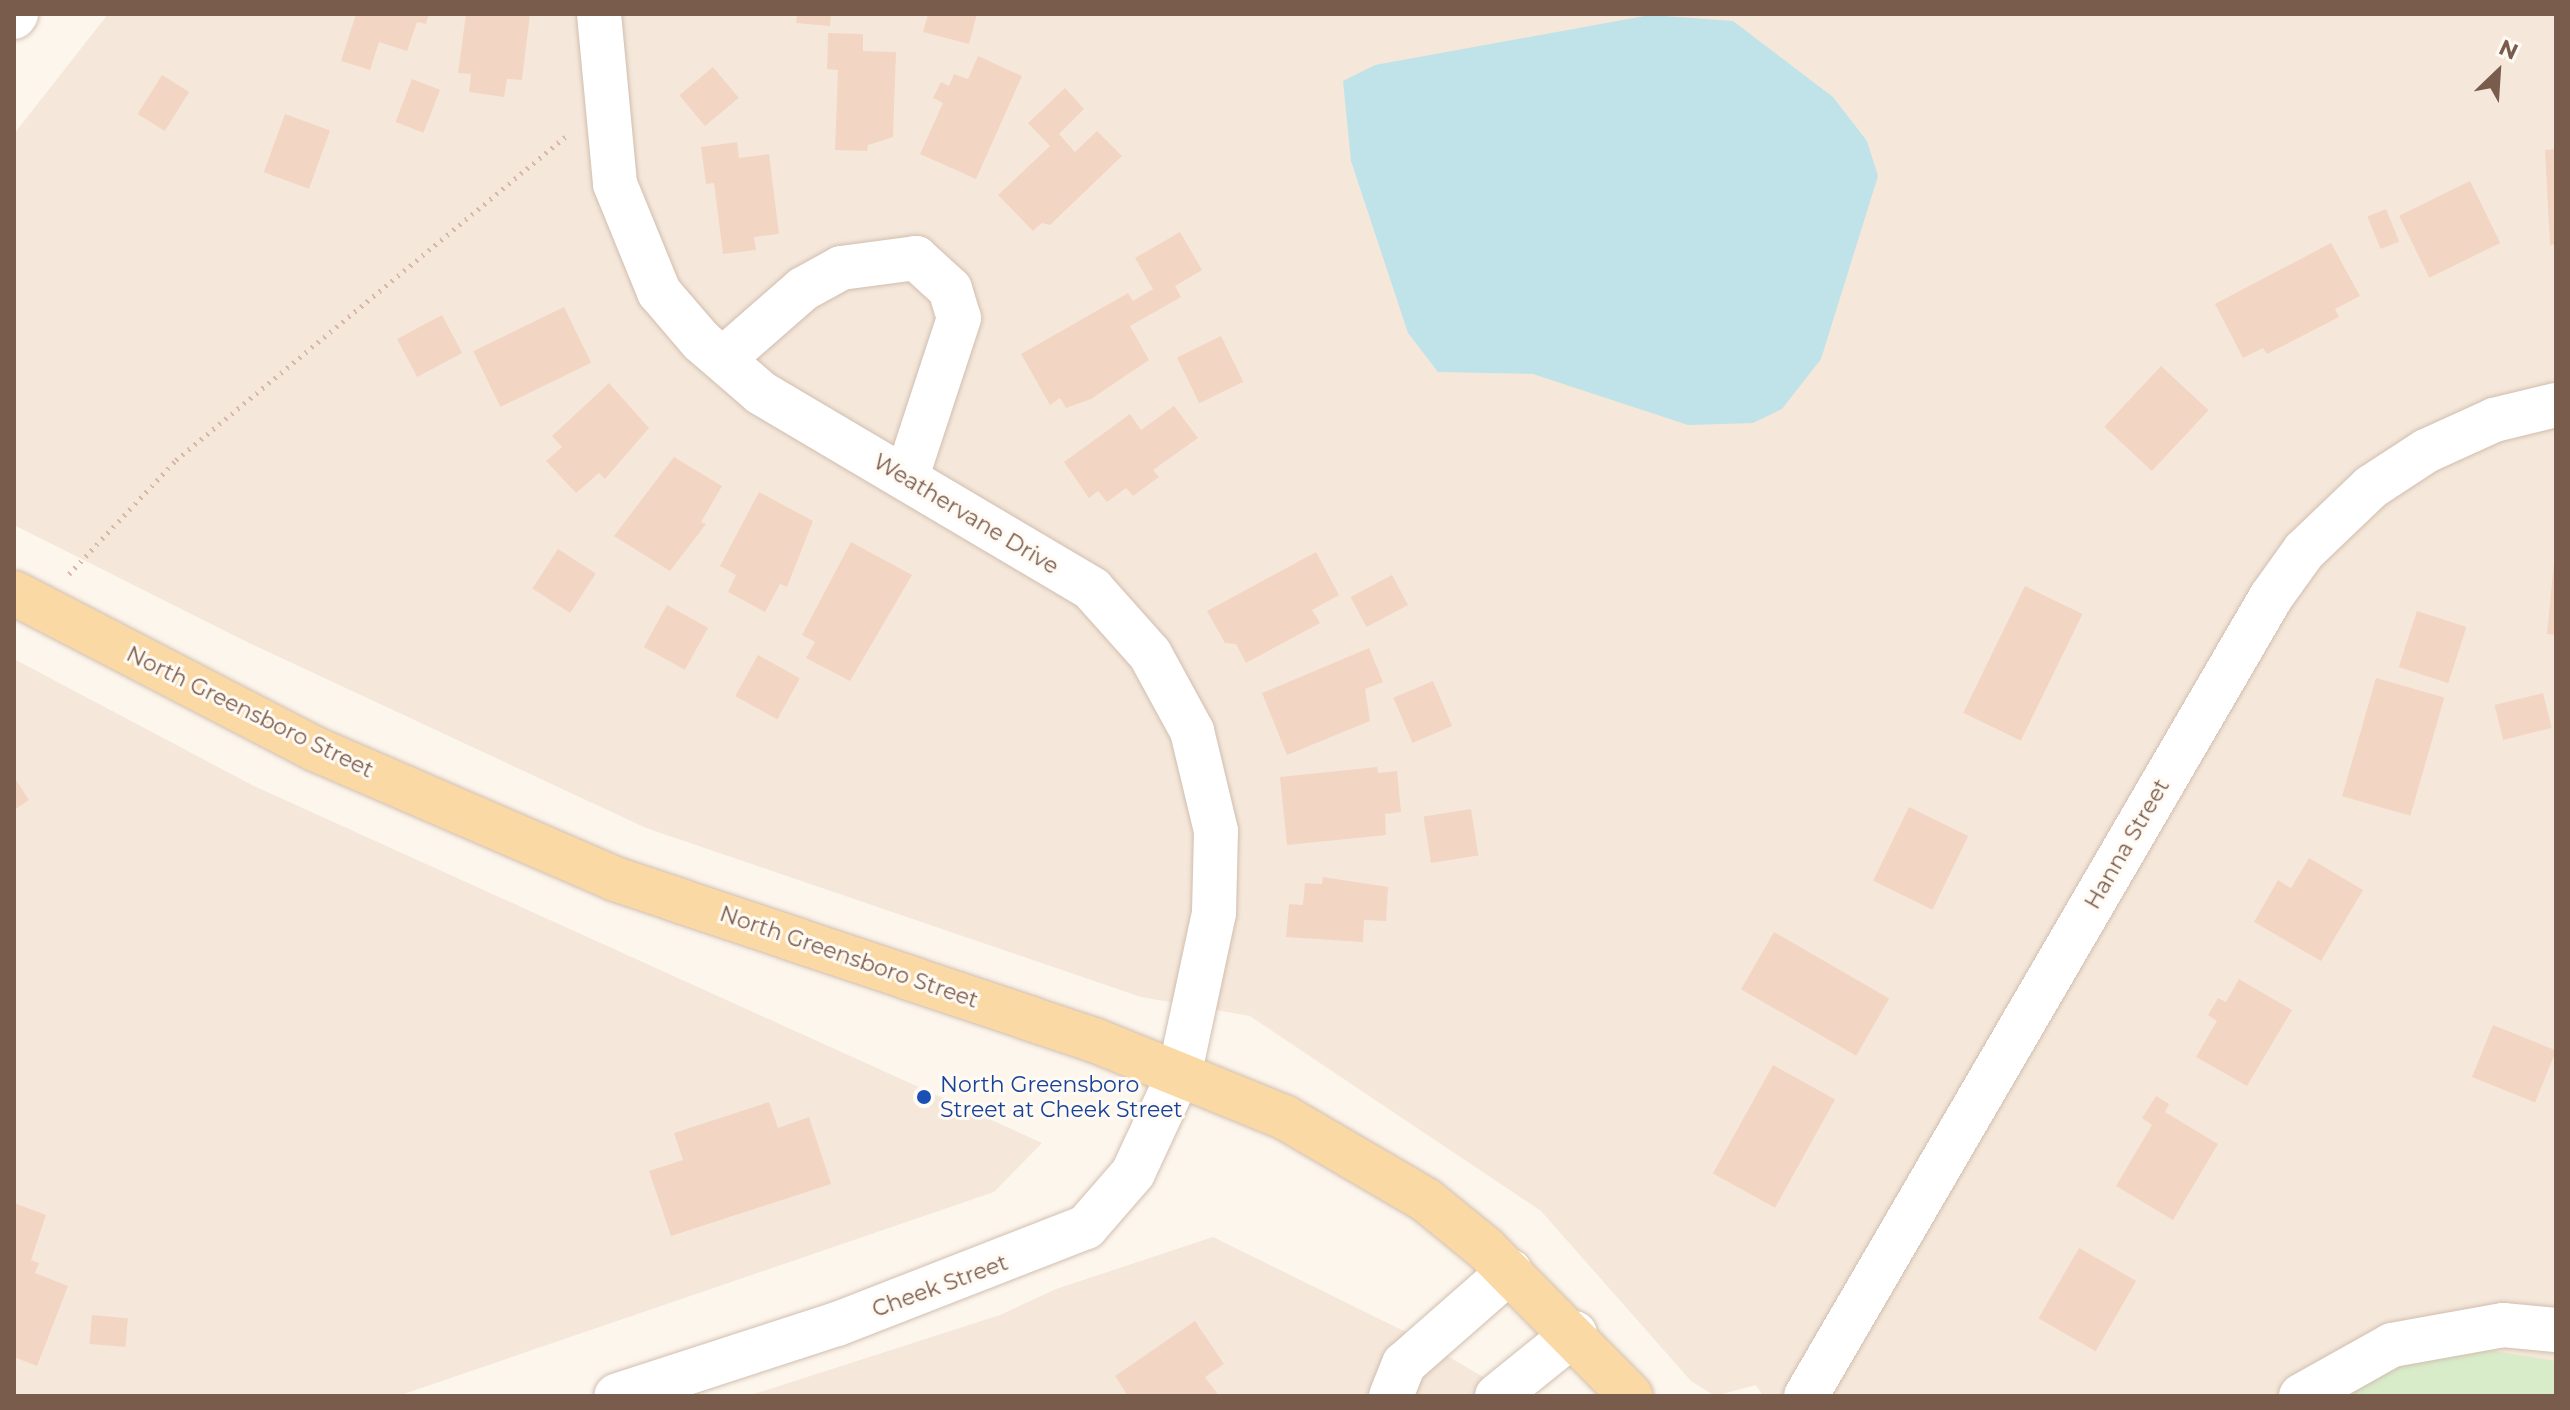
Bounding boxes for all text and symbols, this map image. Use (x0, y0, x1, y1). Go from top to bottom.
north arrow (2458, 32, 2538, 112)
text: N (2495, 34, 2522, 66)
street label: Weathervane Drive (869, 448, 1063, 580)
street label: North Greensboro Street (122, 641, 378, 783)
street label: Hanna Street (2079, 774, 2175, 914)
street label: North Greensboro Street (716, 900, 982, 1014)
place label: North Greensboro Street at Cheek Street (940, 1071, 1182, 1122)
marker: North Greensboro Street at Cheek Street (915, 1088, 933, 1106)
street label: Cheek Street (869, 1249, 1011, 1323)

